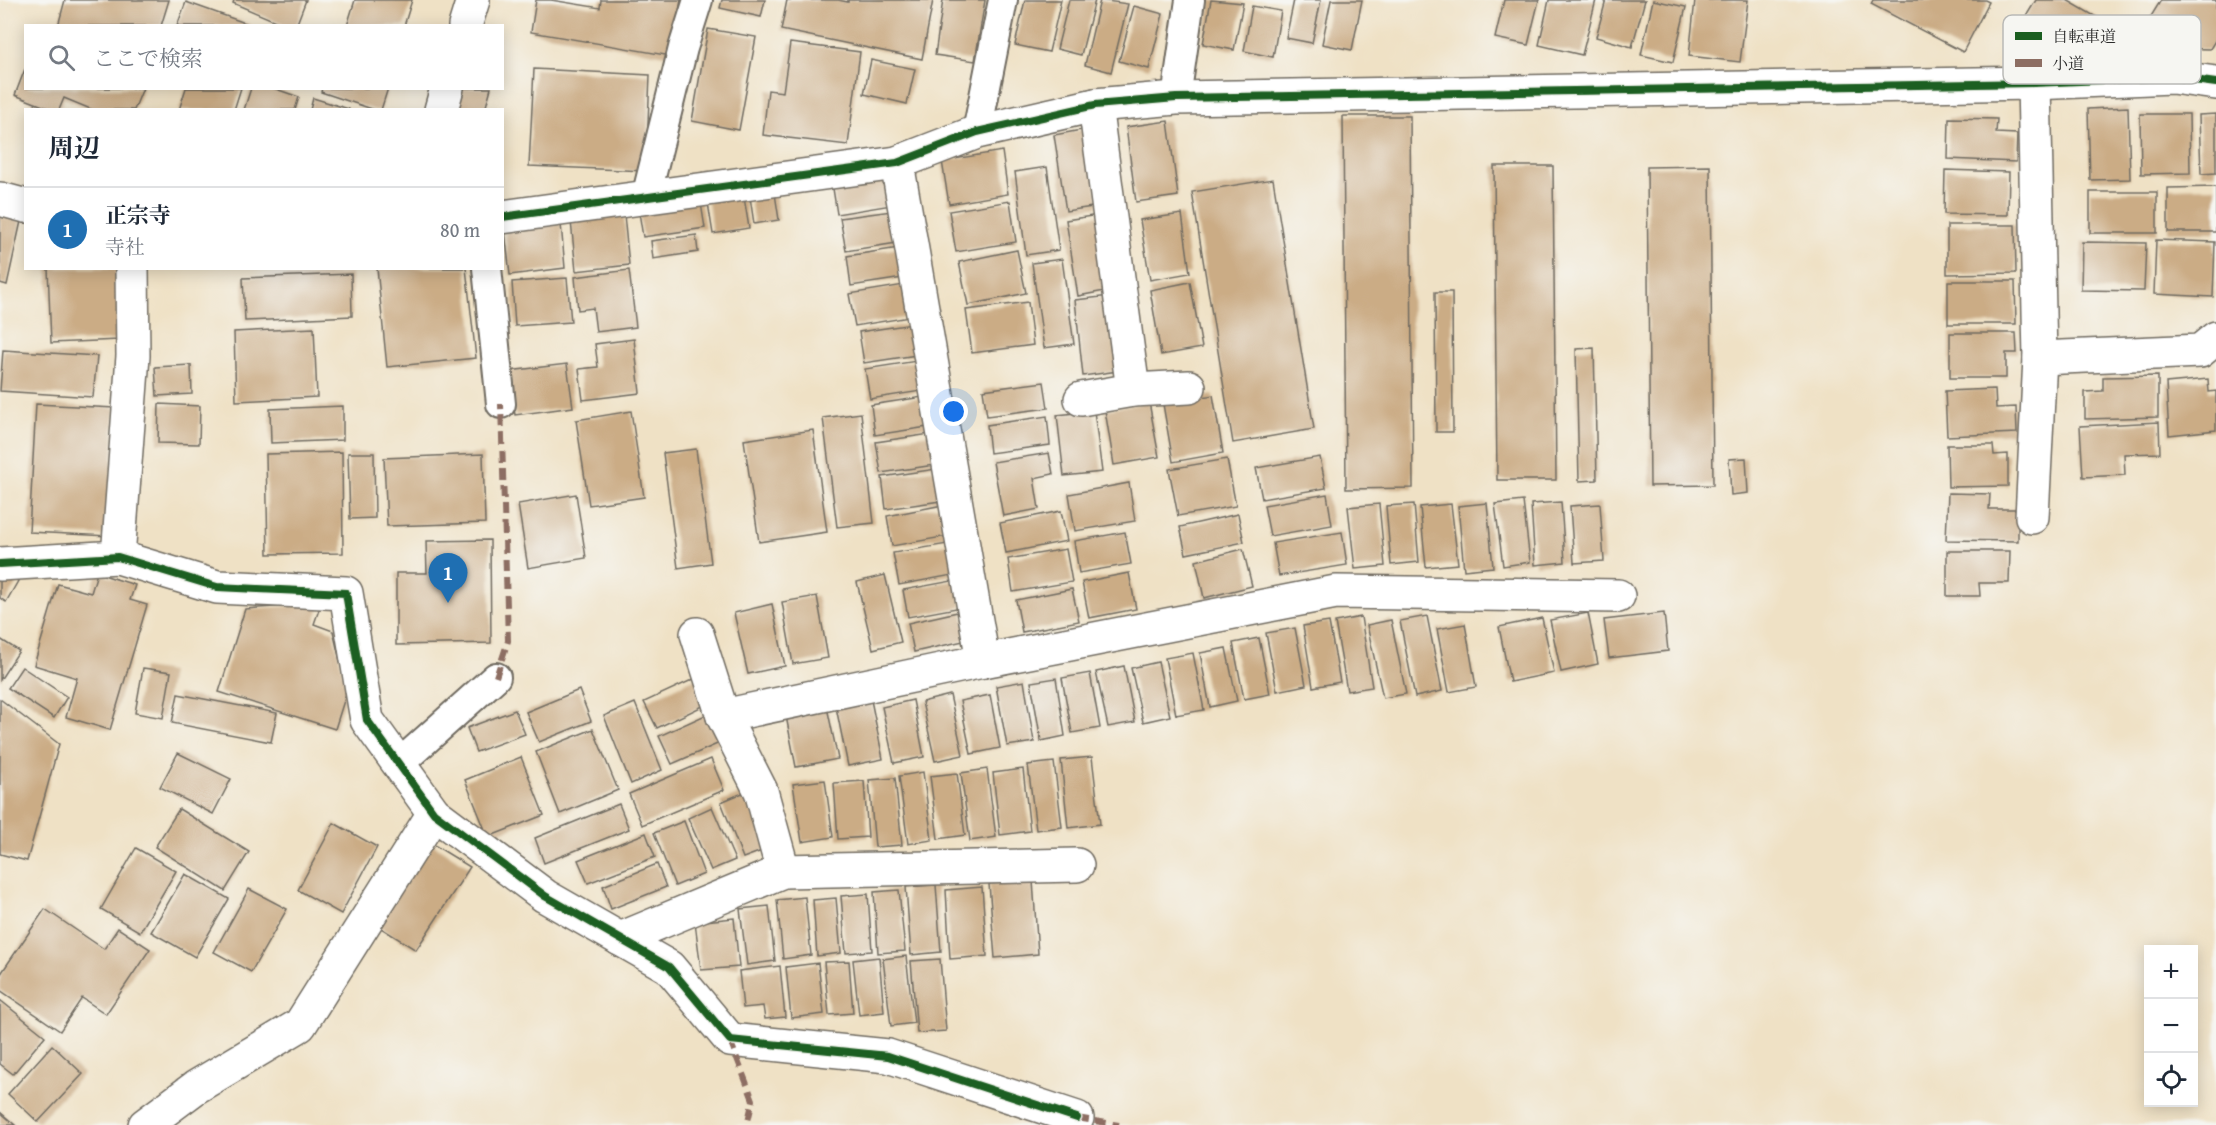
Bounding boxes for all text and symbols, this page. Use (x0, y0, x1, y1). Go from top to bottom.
legend (2003, 15, 2201, 84)
search box (24, 24, 504, 90)
text: 自転車道 (2052, 24, 2116, 48)
icon: search (45, 41, 78, 74)
text: ここで検索 (93, 42, 203, 74)
text: 小道 (2052, 51, 2084, 75)
text: 周辺 (48, 128, 100, 167)
text: 正宗寺 (105, 199, 171, 231)
text: 1 (62, 215, 73, 244)
text: 80 m (440, 215, 480, 244)
text: 寺社 (105, 232, 145, 261)
your location (939, 397, 968, 426)
pin: 1 (428, 554, 468, 603)
map controls (2144, 945, 2198, 1107)
button: + (2144, 945, 2198, 999)
button: − (2144, 999, 2198, 1053)
button: locate (2144, 1053, 2198, 1107)

